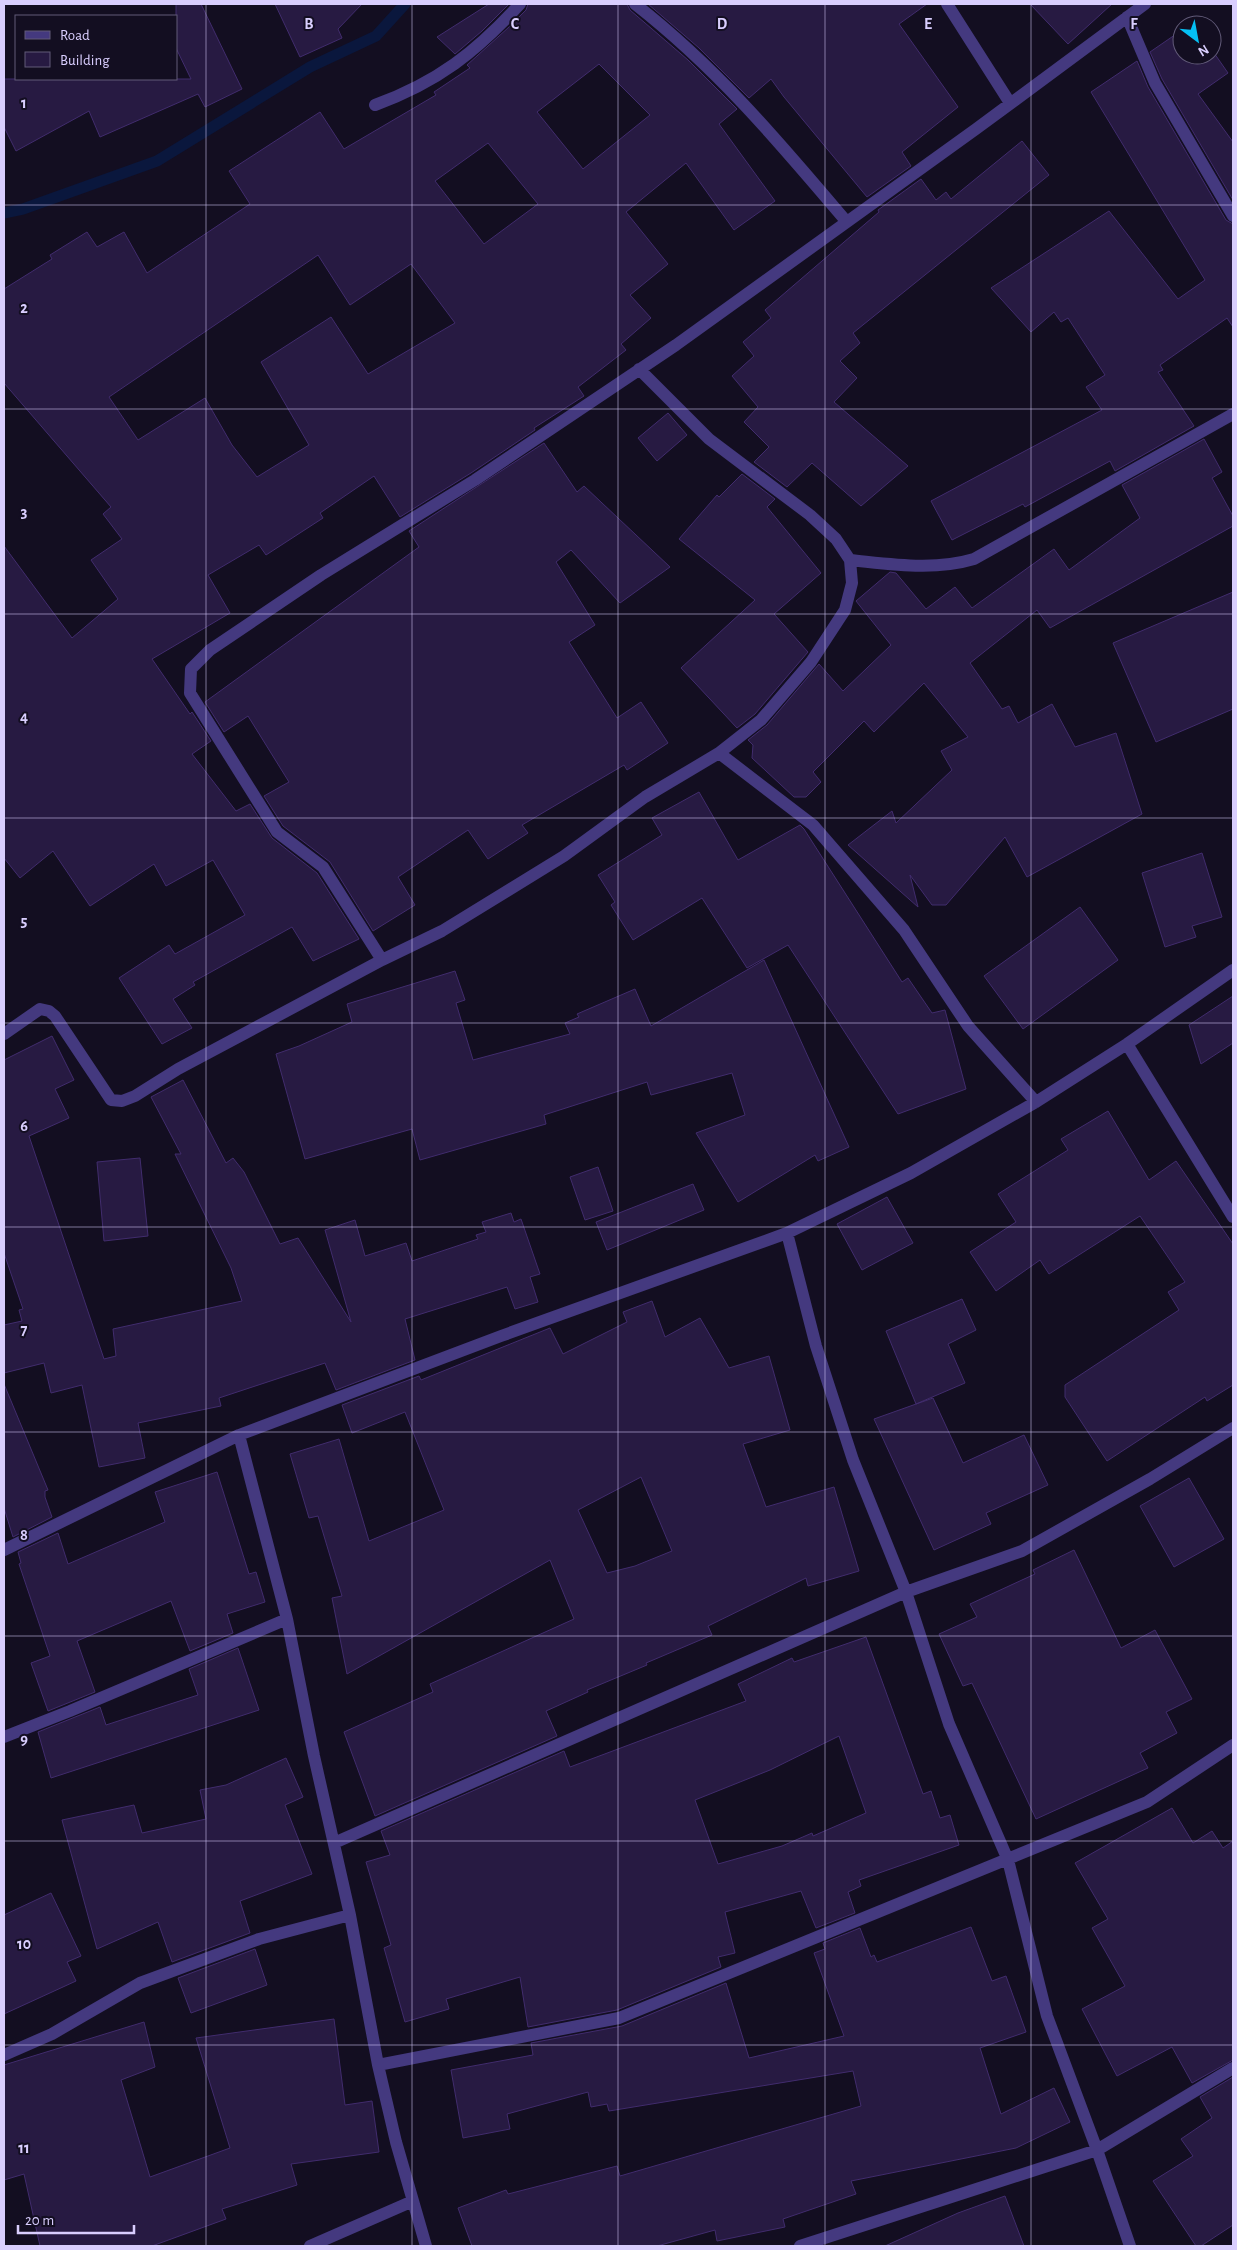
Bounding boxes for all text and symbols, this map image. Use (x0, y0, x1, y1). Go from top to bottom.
legend (15, 15, 178, 80)
north arrow (1172, 15, 1222, 65)
text: B (304, 16, 314, 32)
text: C (511, 16, 520, 32)
text: D (717, 16, 728, 32)
text: E (924, 16, 932, 32)
text: F (1130, 16, 1138, 32)
text: Road (60, 28, 90, 43)
text: N (1196, 42, 1211, 59)
text: Building (60, 53, 110, 68)
text: 1 (21, 95, 27, 111)
text: 2 (20, 300, 28, 316)
text: 3 (21, 504, 28, 520)
text: 4 (20, 709, 28, 725)
text: 5 (21, 913, 28, 929)
text: 6 (20, 1118, 28, 1134)
text: 7 (21, 1322, 28, 1338)
text: 8 (20, 1527, 28, 1543)
text: 9 (20, 1731, 28, 1747)
text: 10 (17, 1936, 31, 1952)
text: 11 (18, 2140, 30, 2156)
scale bar (18, 2202, 134, 2234)
text: 20 m (25, 2213, 54, 2228)

